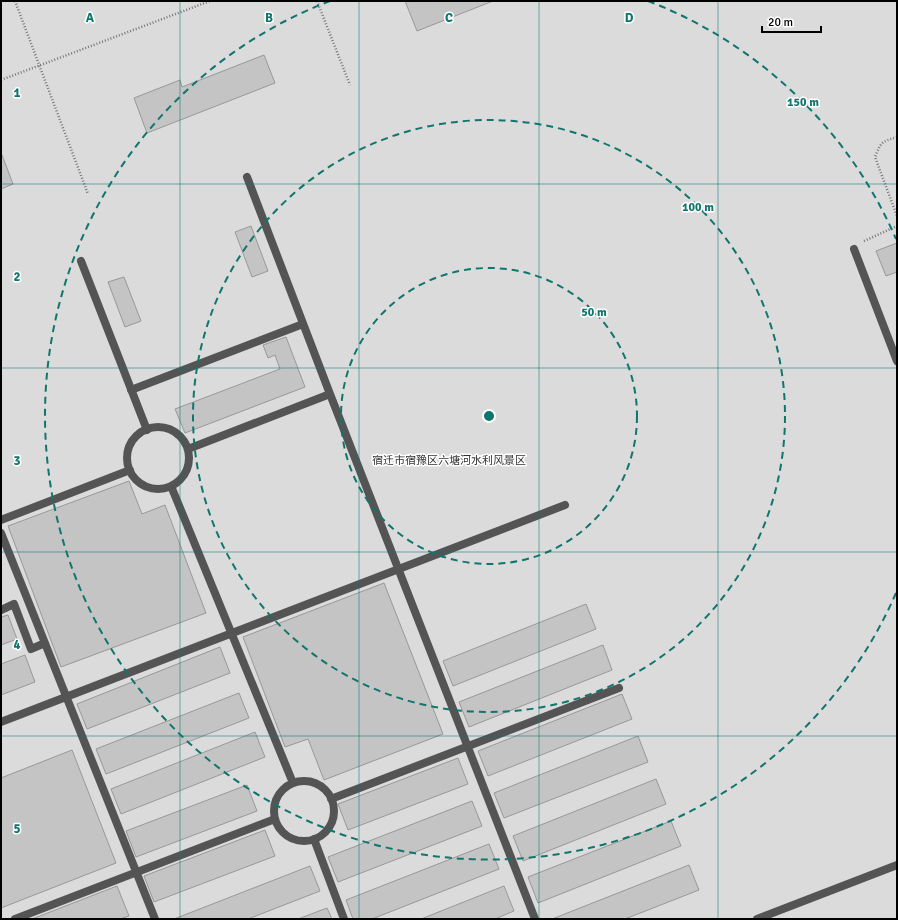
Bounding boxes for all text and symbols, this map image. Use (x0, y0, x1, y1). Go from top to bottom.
scale bar (762, 8, 821, 34)
text: A (86, 10, 95, 26)
text: B (265, 10, 273, 26)
text: C (445, 10, 453, 26)
text: D (625, 10, 634, 26)
text: 20 m (768, 15, 793, 30)
text: 1 (13, 85, 21, 101)
text: 150 m (787, 95, 819, 110)
text: 100 m (682, 200, 714, 215)
text: 2 (13, 269, 21, 285)
text: 50 m (581, 305, 607, 320)
centre of rings (482, 409, 496, 423)
text: 3 (13, 453, 21, 469)
park label: 宿迁市宿豫区六塘河水利风景区 (372, 454, 526, 467)
text: 4 (13, 637, 21, 653)
text: 5 (13, 821, 21, 837)

